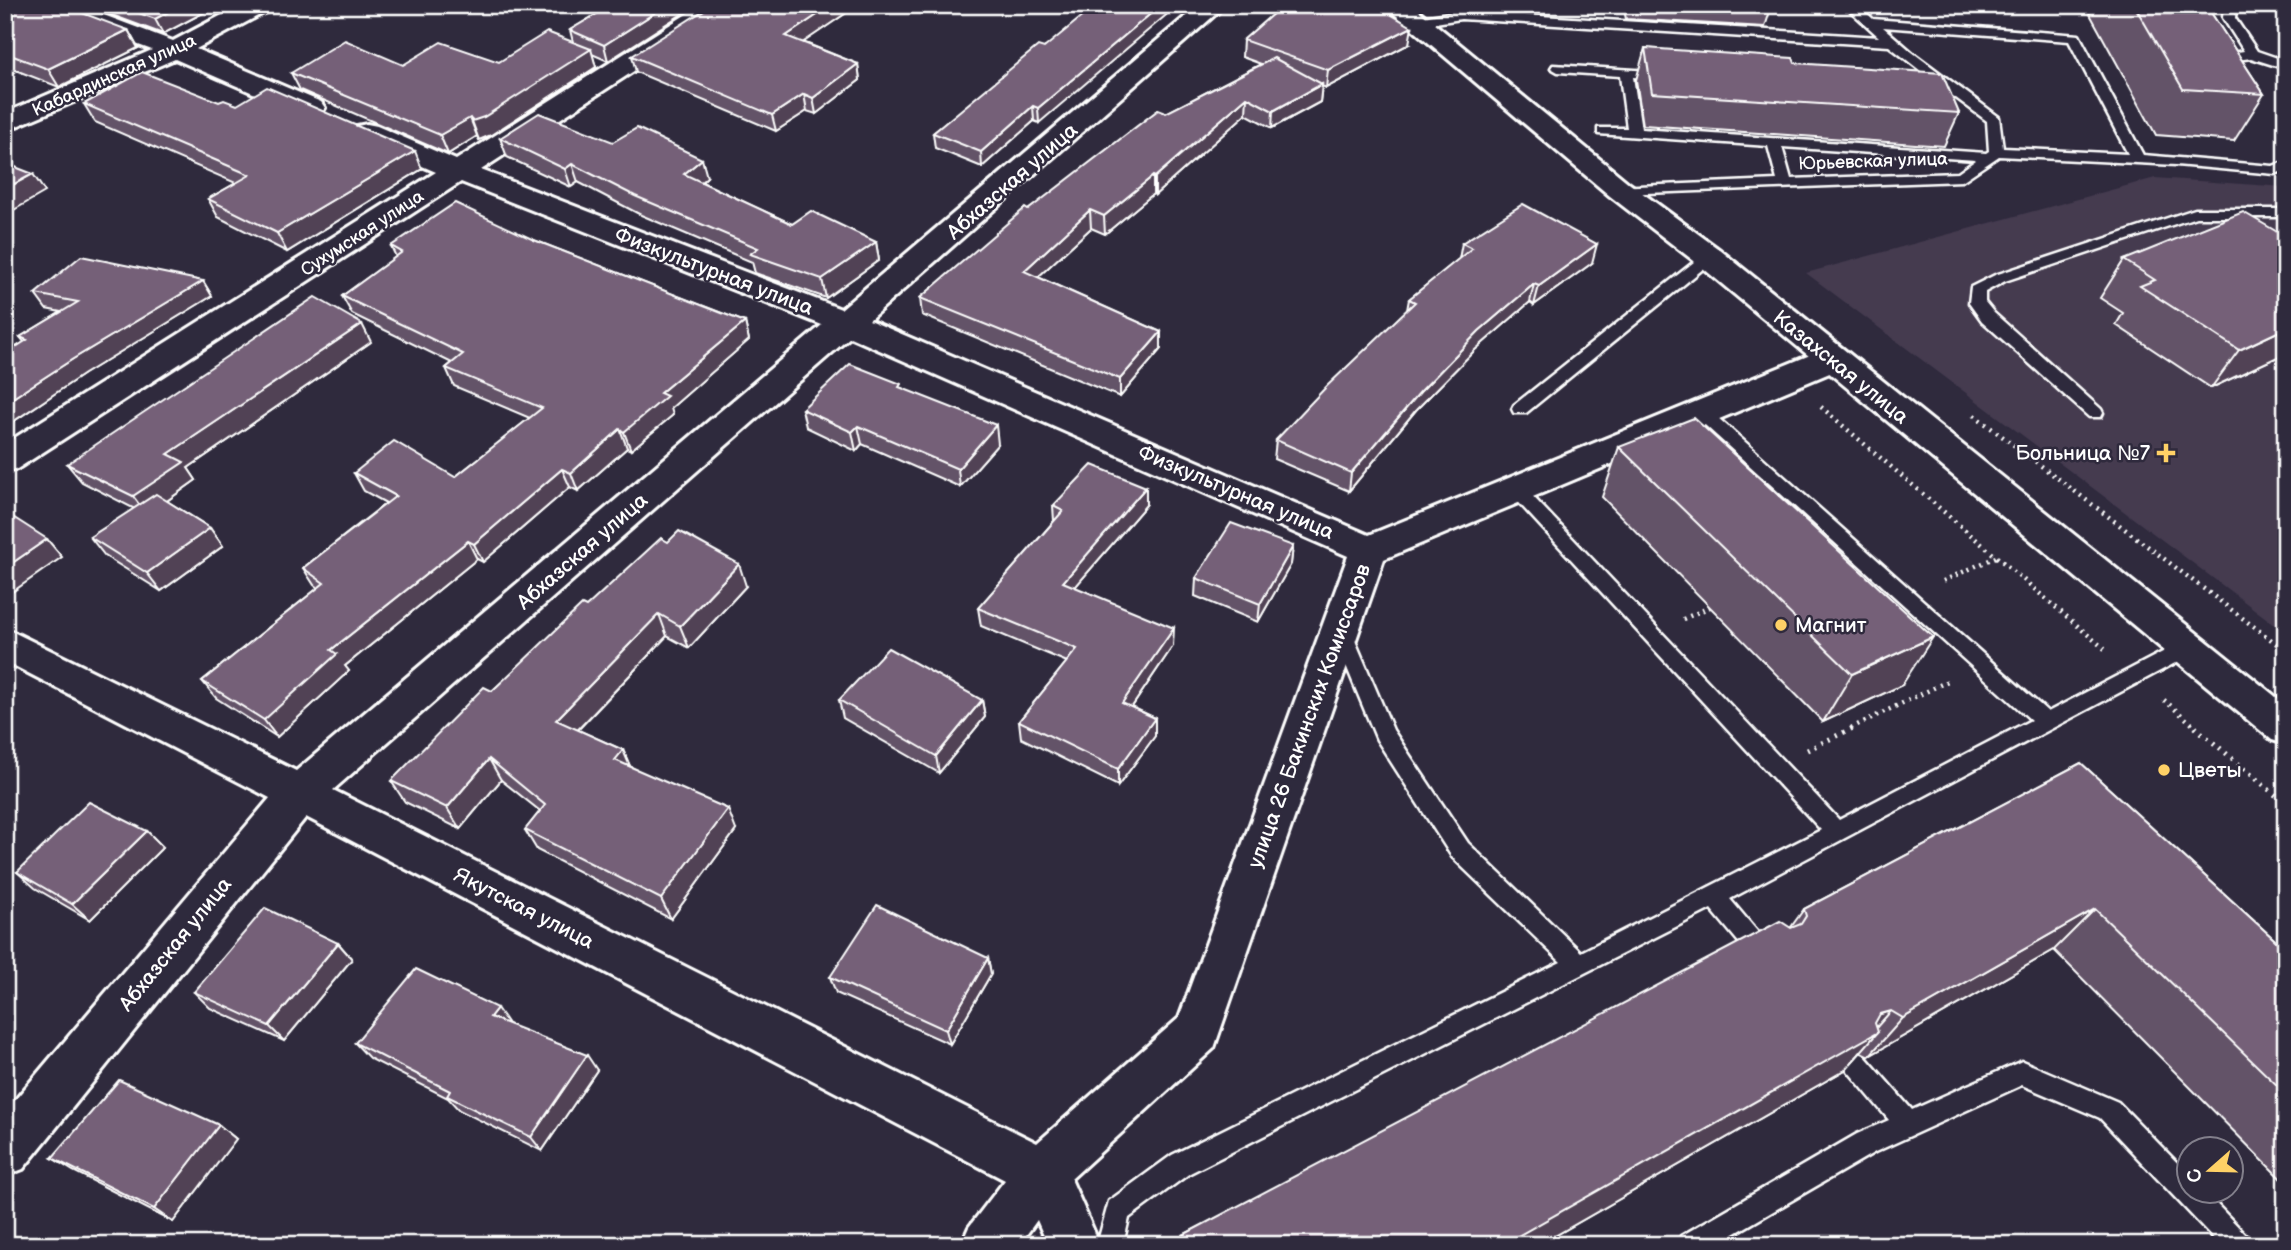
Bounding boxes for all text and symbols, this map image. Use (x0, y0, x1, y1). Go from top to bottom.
street label: Кабардинская улица (29, 30, 200, 121)
street label: Абхазская улица (941, 117, 1083, 246)
street label: Юрьевская улица (1798, 148, 1948, 175)
street label: Сухумская улица (297, 186, 428, 281)
street label: Физкультурная улица (611, 222, 817, 321)
street label: Казахская улица (1768, 305, 1914, 430)
street label: Физкультурная улица (1134, 440, 1338, 545)
place label: Больница №7 (2015, 441, 2151, 466)
marker: Больница №7 (2156, 443, 2176, 463)
street label: Абхазская улица (511, 487, 653, 616)
street label: улица 26 Бакинских Комиссаров (1243, 561, 1376, 872)
place label: Магнит (1795, 613, 1867, 638)
marker: Магнит (1773, 617, 1789, 633)
place label: Цветы (2178, 758, 2242, 783)
marker: Цветы (2156, 762, 2172, 778)
street label: Якутская улица (450, 862, 599, 955)
street label: Абхазская улица (113, 872, 237, 1017)
north arrow (2176, 1134, 2246, 1204)
text: С (2182, 1165, 2209, 1185)

